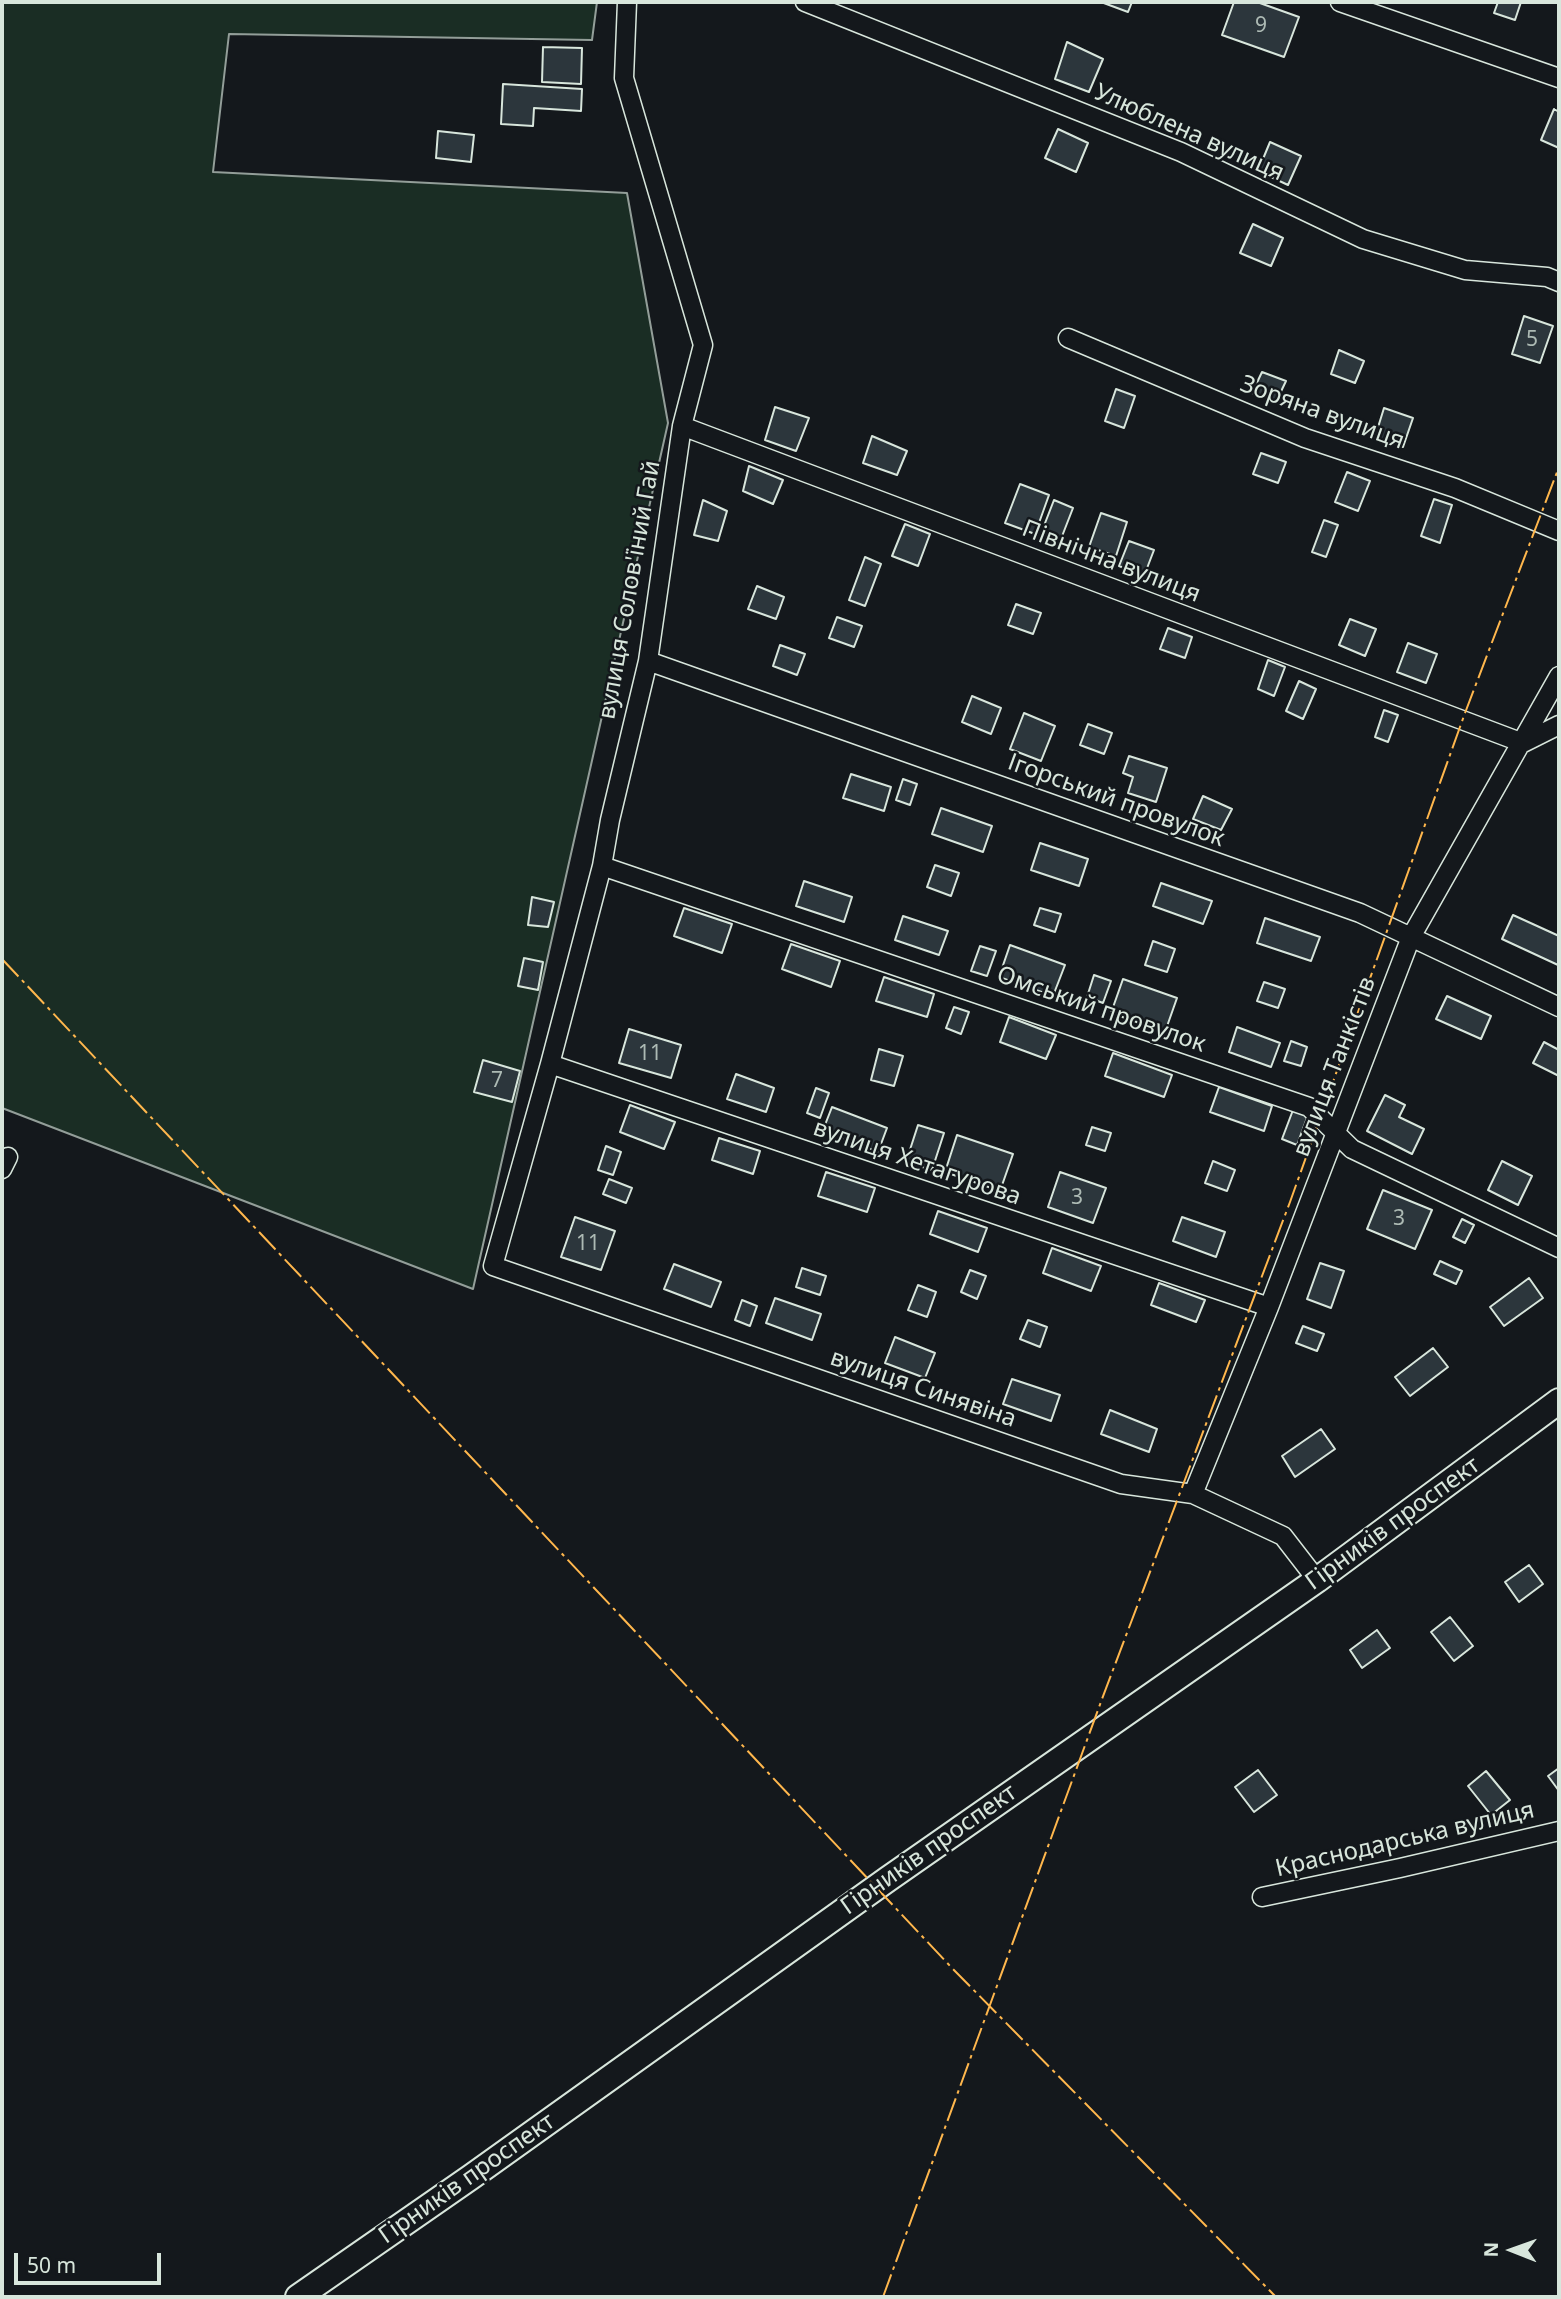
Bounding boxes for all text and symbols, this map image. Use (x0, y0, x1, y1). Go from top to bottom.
house number: 9 (1255, 13, 1267, 39)
street label: Улюблена вулиця (1090, 78, 1288, 188)
house number: 5 (1526, 327, 1538, 353)
street label: Зоряна вулиця (1236, 370, 1408, 456)
street label: вулиця Солов'їний Гай (593, 458, 667, 722)
street label: Північна вулиця (1018, 515, 1204, 609)
street label: Ігорський провулок (1004, 748, 1228, 854)
street label: Омський провулок (993, 961, 1209, 1059)
street label: вулиця Танкістів (1287, 973, 1383, 1161)
house number: 11 (638, 1041, 662, 1067)
house number: 7 (491, 1068, 503, 1094)
street label: вулиця Хетагурова (809, 1114, 1025, 1212)
house number: 3 (1071, 1185, 1083, 1211)
house number: 3 (1393, 1206, 1405, 1232)
house number: 11 (576, 1231, 600, 1257)
street label: вулиця Синявіна (826, 1344, 1020, 1434)
street label: Гірників проспект (1300, 1451, 1486, 1597)
street label: Гірників проспект (835, 1778, 1023, 1922)
street label: Краснодарська вулиця (1273, 1796, 1537, 1884)
street label: Гірників проспект (373, 2107, 561, 2251)
north arrow (1477, 2215, 1547, 2285)
scale bar (18, 2240, 164, 2284)
text: N (1478, 2242, 1504, 2258)
text: 50 m (27, 2251, 76, 2279)

